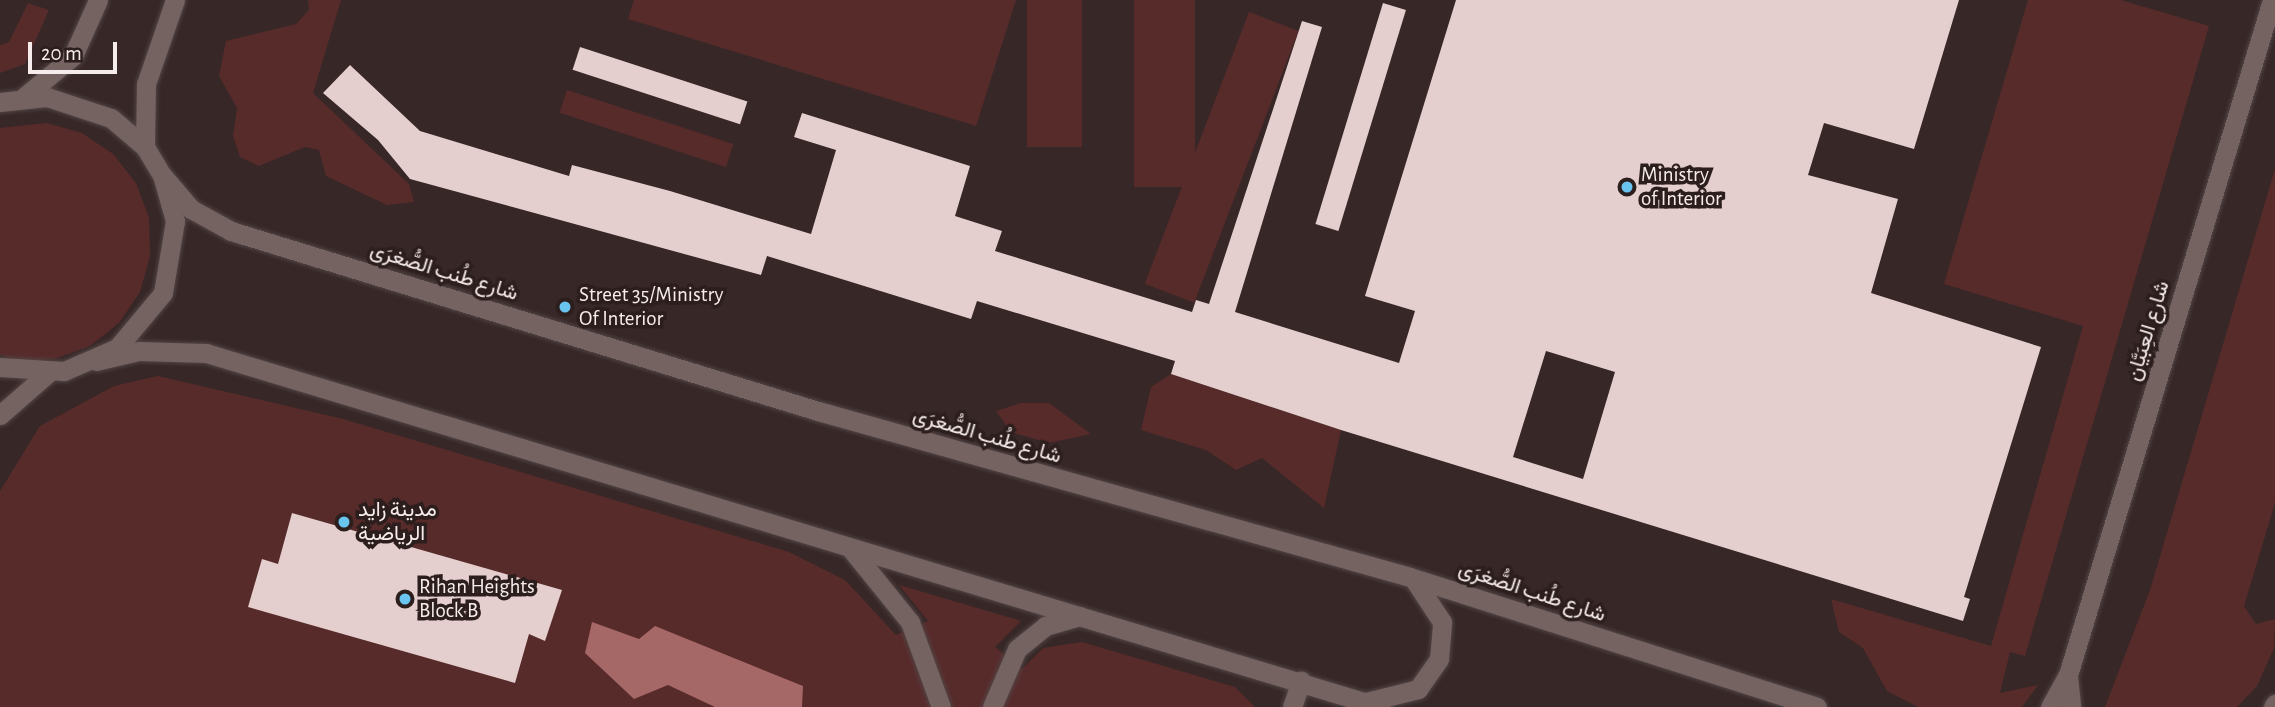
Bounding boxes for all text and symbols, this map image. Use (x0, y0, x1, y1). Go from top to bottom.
scale bar (32, 28, 121, 72)
text: 20 m (41, 43, 82, 64)
place label: Ministry of Interior (1641, 162, 1722, 212)
marker: Ministry of Interior (1619, 179, 1635, 195)
street label: شارع طُنب الصُّغرَى (367, 238, 521, 306)
street label: شارع العِبَيَّان (2121, 278, 2175, 384)
place label: Street 35/Ministry Of Interior (579, 282, 723, 332)
marker: Street 35/Ministry Of Interior (557, 299, 573, 315)
street label: شارع طُنب الصُّغرَى (910, 403, 1064, 469)
place label: مدينة زايد الرياضية (358, 497, 437, 547)
marker: مدينة زايد الرياضية (336, 514, 352, 530)
street label: شارع طُنب الصُّغرَى (1455, 556, 1609, 628)
place label: Rihan Heights Block B (419, 574, 535, 624)
marker: Rihan Heights Block B (397, 591, 413, 607)

